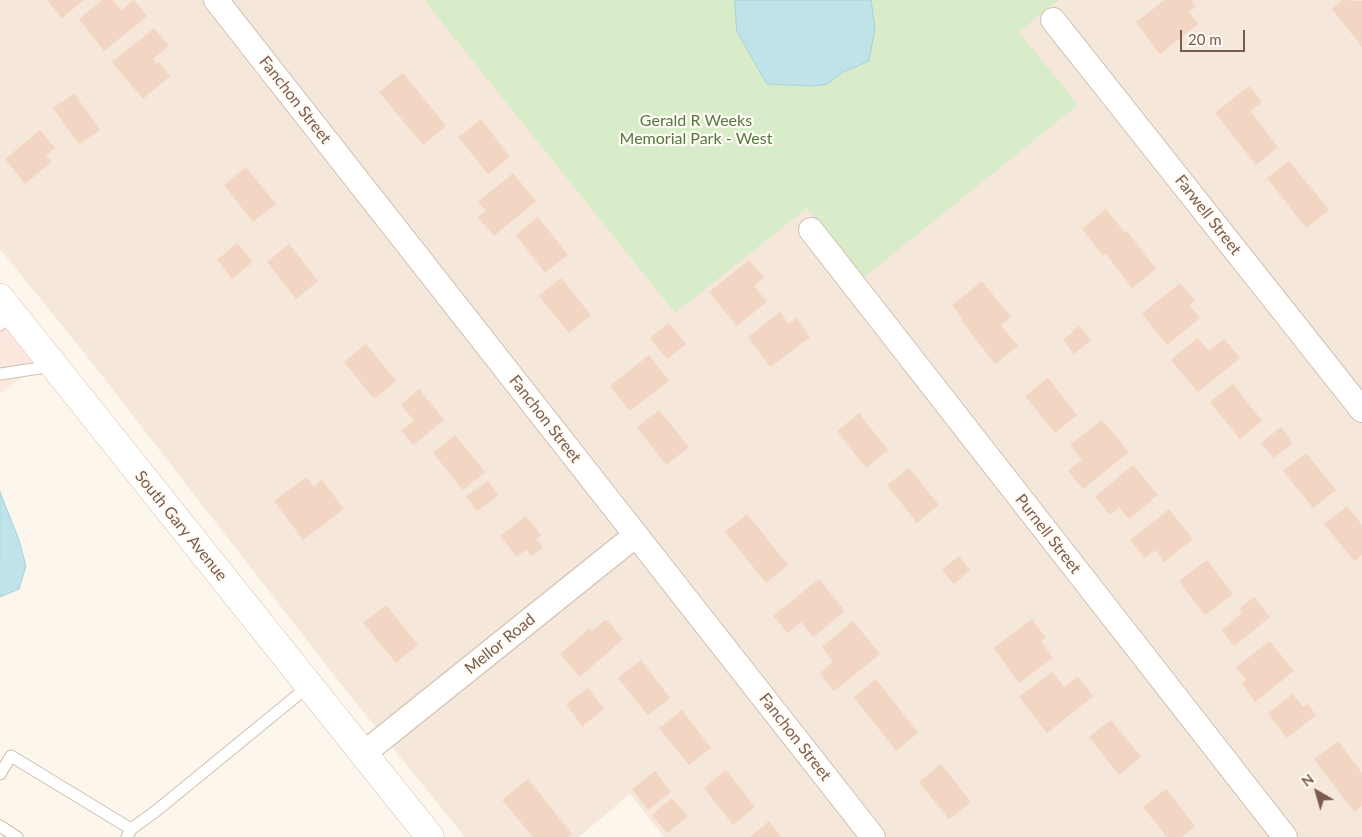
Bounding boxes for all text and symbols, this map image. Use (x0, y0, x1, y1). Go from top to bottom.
scale bar (1182, 20, 1247, 52)
text: 20 m (1188, 30, 1222, 48)
street label: Fanchon Street (255, 52, 335, 148)
park label: Gerald R Weeks Memorial Park - West (620, 111, 772, 149)
street label: Farwell Street (1171, 171, 1245, 259)
street label: Fanchon Street (505, 371, 585, 467)
street label: South Gary Avenue (131, 467, 231, 585)
street label: Purnell Street (1011, 490, 1085, 578)
street label: Mellor Road (461, 610, 539, 678)
street label: Fanchon Street (755, 689, 835, 785)
north arrow (1292, 767, 1342, 817)
text: N (1298, 770, 1317, 790)

